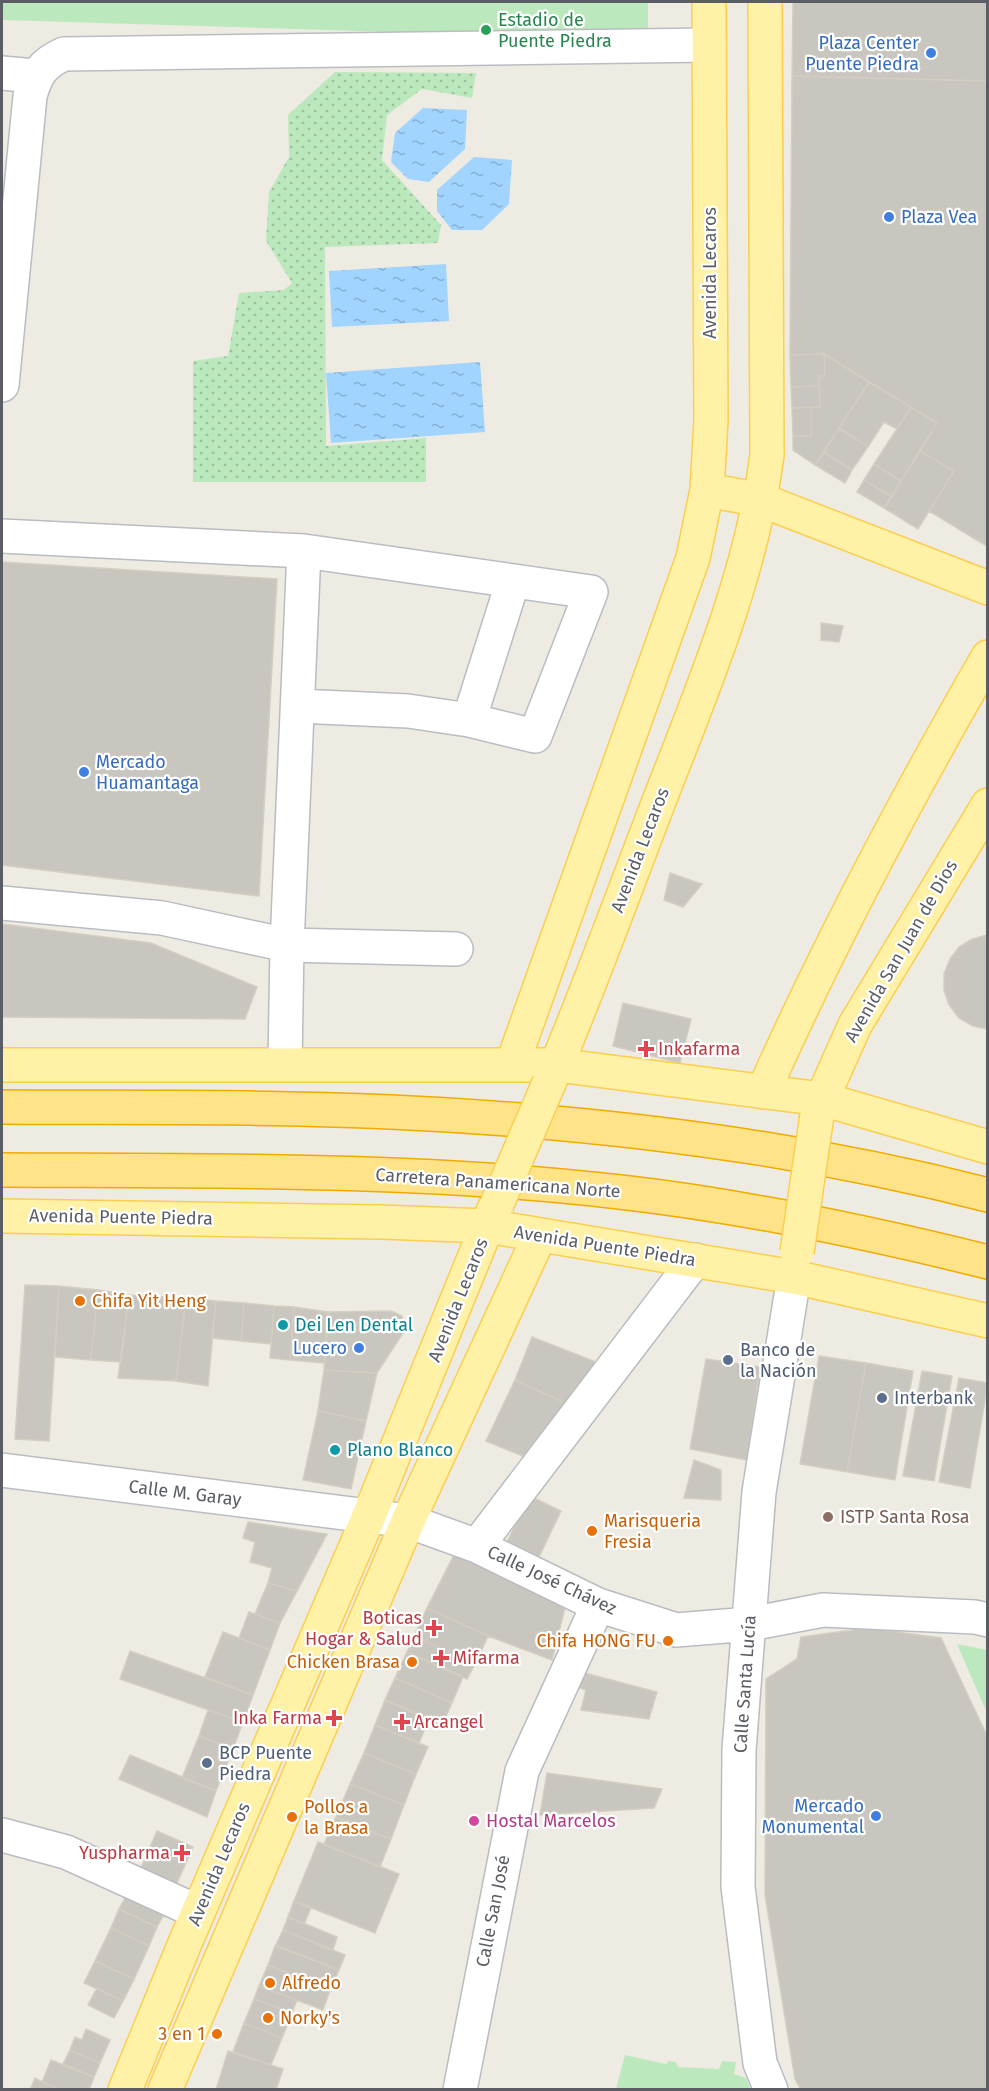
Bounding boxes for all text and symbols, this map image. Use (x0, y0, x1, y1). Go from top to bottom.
place label: Estadio de Puente Piedra (498, 9, 612, 52)
marker: Estadio de Puente Piedra (479, 23, 493, 37)
place label: Plaza Center Puente Piedra (805, 32, 919, 75)
marker: Plaza Center Puente Piedra (924, 46, 938, 60)
place label: Plaza Vea (901, 206, 977, 228)
street label: Avenida Lecaros (699, 207, 721, 339)
marker: Plaza Vea (882, 210, 896, 224)
place label: Mercado Huamantaga (96, 751, 199, 794)
marker: Mercado Huamantaga (77, 765, 91, 779)
street label: Avenida Lecaros (606, 785, 674, 915)
street label: Avenida San Juan de Dios (840, 856, 962, 1046)
place label: Inkafarma (658, 1038, 740, 1060)
marker: Inkafarma (639, 1042, 653, 1056)
street label: Carretera Panamericana Norte (375, 1163, 621, 1203)
street label: Avenida Puente Piedra (29, 1204, 213, 1230)
street label: Avenida Puente Piedra (513, 1221, 697, 1271)
street label: Avenida Lecaros (423, 1235, 493, 1365)
place label: Chifa Yit Heng (92, 1290, 207, 1312)
marker: Chifa Yit Heng (73, 1294, 87, 1308)
place label: Dei Len Dental (295, 1314, 413, 1336)
marker: Dei Len Dental (276, 1318, 290, 1332)
place label: Lucero (293, 1337, 347, 1359)
place label: Banco de la Nación (740, 1339, 817, 1382)
marker: Lucero (352, 1341, 366, 1355)
marker: Banco de la Nación (721, 1353, 735, 1367)
place label: Interbank (894, 1387, 974, 1409)
marker: Interbank (875, 1391, 889, 1405)
place label: Plano Blanco (347, 1439, 453, 1461)
marker: Plano Blanco (328, 1443, 342, 1457)
street label: Calle M. Garay (127, 1475, 243, 1511)
place label: ISTP Santa Rosa (840, 1506, 970, 1528)
place label: Marisqueria Fresia (604, 1510, 701, 1553)
marker: ISTP Santa Rosa (821, 1510, 835, 1524)
marker: Marisqueria Fresia (585, 1524, 599, 1538)
street label: Calle José Chávez (484, 1540, 620, 1620)
place label: Boticas Hogar & Salud (305, 1607, 422, 1650)
street label: Calle Santa Lucía (729, 1614, 761, 1754)
marker: Boticas Hogar & Salud (427, 1621, 441, 1635)
place label: Chifa HONG FU (536, 1630, 656, 1652)
marker: Chifa HONG FU (661, 1634, 675, 1648)
place label: Mifarma (453, 1647, 520, 1669)
place label: Chicken Brasa (287, 1651, 400, 1673)
marker: Mifarma (434, 1651, 448, 1665)
marker: Chicken Brasa (405, 1655, 419, 1669)
place label: Inka Farma (233, 1707, 322, 1729)
marker: Inka Farma (327, 1711, 341, 1725)
place label: Arcangel (414, 1711, 484, 1733)
marker: Arcangel (395, 1715, 409, 1729)
place label: BCP Puente Piedra (219, 1742, 312, 1785)
marker: BCP Puente Piedra (200, 1756, 214, 1770)
place label: Mercado Monumental (761, 1795, 864, 1838)
place label: Pollos a la Brasa (304, 1796, 369, 1839)
street label: Avenida Lecaros (183, 1799, 255, 1929)
marker: Mercado Monumental (869, 1809, 883, 1823)
marker: Pollos a la Brasa (285, 1810, 299, 1824)
place label: Hostal Marcelos (486, 1810, 616, 1832)
marker: Hostal Marcelos (467, 1814, 481, 1828)
place label: Yuspharma (79, 1842, 170, 1864)
marker: Yuspharma (175, 1846, 189, 1860)
street label: Calle San José (471, 1853, 515, 1969)
place label: Alfredo (282, 1972, 341, 1994)
marker: Alfredo (263, 1976, 277, 1990)
place label: Norky's (280, 2007, 340, 2029)
marker: Norky's (261, 2011, 275, 2025)
place label: 3 en 1 (158, 2023, 205, 2045)
marker: 3 en 1 (210, 2027, 224, 2041)

